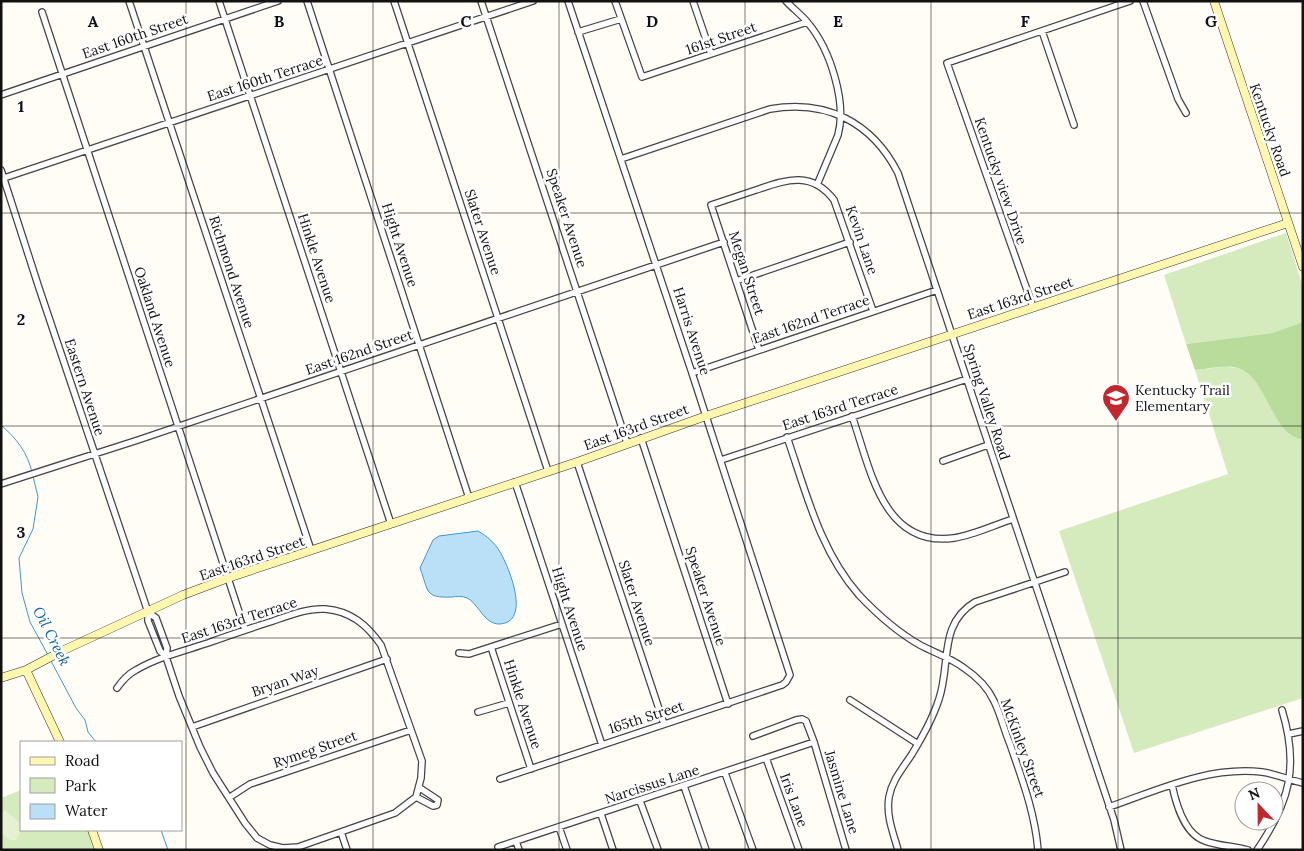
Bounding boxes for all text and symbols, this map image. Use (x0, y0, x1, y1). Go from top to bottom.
street label: East 160th Street (80, 9, 191, 63)
text: A (88, 11, 99, 31)
text: B (274, 11, 285, 31)
text: C (460, 11, 472, 31)
text: D (646, 11, 658, 31)
text: E (833, 11, 843, 31)
text: F (1020, 11, 1030, 31)
text: G (1205, 11, 1217, 31)
street label: 161st Street (683, 17, 759, 58)
street label: East 160th Terrace (205, 51, 326, 105)
street label: Kentucky Road (1246, 81, 1294, 179)
text: 1 (18, 96, 24, 116)
street label: Kentucky view Drive (971, 115, 1031, 247)
street label: Speaker Avenue (542, 166, 592, 270)
street label: Slater Avenue (461, 187, 505, 278)
street label: Hight Avenue (378, 201, 422, 290)
street label: Kevin Lane (842, 203, 882, 277)
street label: Hinkle Avenue (294, 211, 340, 306)
street label: Richmond Avenue (205, 213, 259, 331)
street label: Megan Street (725, 229, 769, 318)
street label: Oakland Avenue (130, 264, 180, 370)
street label: East 163rd Street (965, 272, 1076, 324)
street label: Harris Avenue (669, 285, 715, 378)
street label: East 162nd Terrace (750, 290, 872, 348)
text: 2 (17, 309, 25, 329)
street label: East 162nd Street (303, 325, 416, 379)
street label: Eastern Avenue (61, 336, 109, 438)
street label: Spring Valley Road (960, 342, 1014, 462)
street label: East 163rd Terrace (780, 380, 901, 434)
place label: Kentucky Trail Elementary (1135, 381, 1230, 415)
school or university icon: Kentucky Trail Elementary (1101, 383, 1131, 422)
street label: East 163rd Street (581, 399, 691, 454)
text: 3 (17, 522, 26, 542)
street label: East 163rd Street (197, 531, 308, 584)
street label: Speaker Avenue (681, 544, 731, 648)
street label: Slater Avenue (615, 558, 659, 649)
street label: Hight Avenue (548, 565, 592, 654)
street label: East 163rd Terrace (179, 593, 300, 647)
water label: Oil Creek (29, 603, 75, 669)
street label: Hinkle Avenue (500, 657, 546, 752)
street label: Bryan Way (249, 661, 321, 701)
street label: 165th Street (606, 696, 686, 738)
street label: McKinley Street (997, 696, 1049, 800)
street label: Rymeg Street (271, 726, 360, 772)
legend (20, 741, 182, 831)
street label: Jasmine Lane (820, 747, 863, 836)
text: Road (65, 751, 100, 770)
street label: Narcissus Lane (602, 760, 702, 808)
street label: Iris Lane (776, 770, 812, 830)
text: Park (65, 776, 96, 795)
north arrow (1234, 781, 1284, 831)
text: N (1246, 784, 1263, 804)
text: Water (65, 801, 108, 820)

